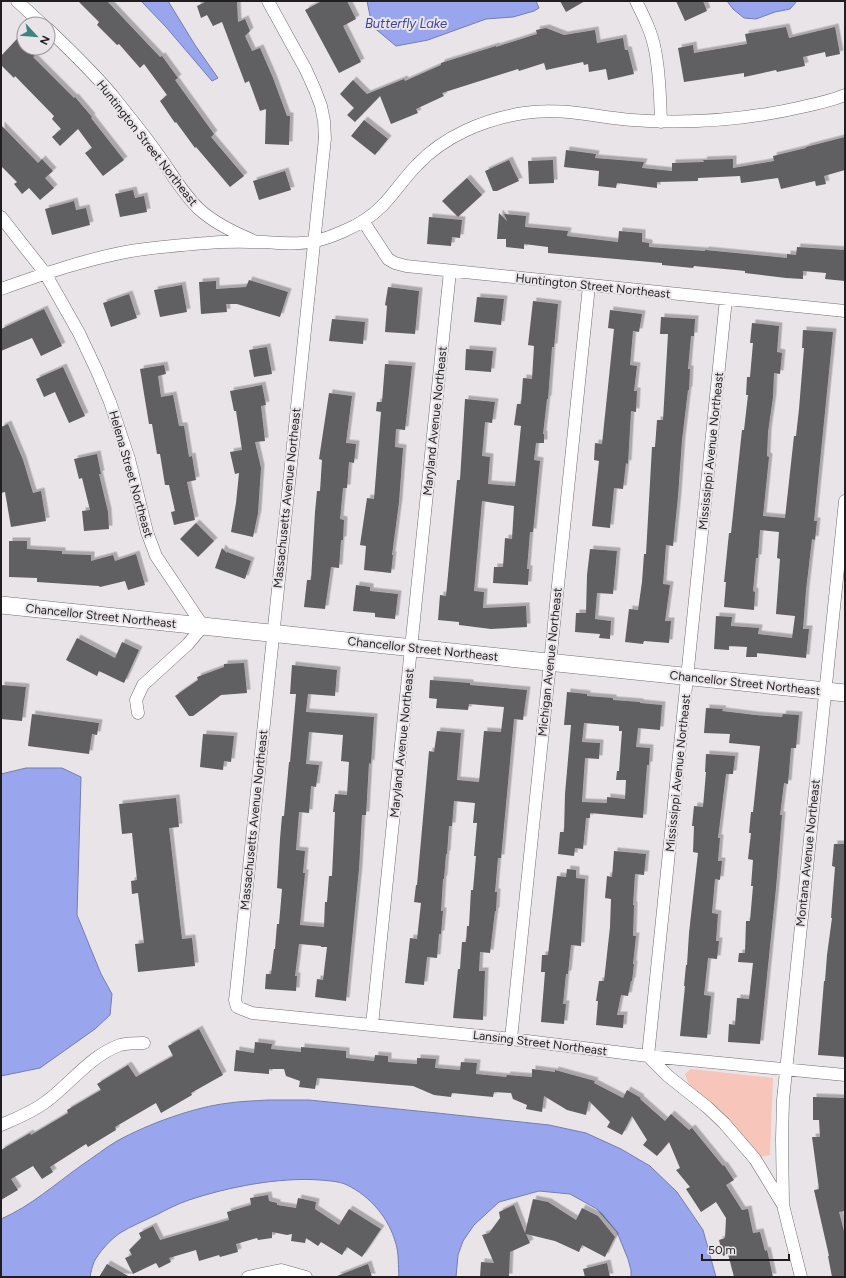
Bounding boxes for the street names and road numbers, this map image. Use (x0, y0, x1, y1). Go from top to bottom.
street label: Huntington Street Northeast (94, 77, 201, 209)
street label: Huntington Street Northeast (515, 271, 672, 301)
street label: Maryland Avenue Northeast (420, 345, 450, 496)
street label: Mississippi Avenue Northeast (696, 371, 726, 531)
street label: Massachusetts Avenue Northeast (271, 407, 303, 589)
street label: Helena Street Northeast (106, 409, 156, 540)
street label: Michigan Avenue Northeast (535, 586, 565, 737)
street label: Chancellor Street Northeast (25, 601, 177, 631)
street label: Chancellor Street Northeast (347, 634, 499, 664)
street label: Maryland Avenue Northeast (387, 667, 417, 818)
street label: Chancellor Street Northeast (669, 668, 821, 698)
street label: Mississippi Avenue Northeast (663, 693, 693, 853)
street label: Massachusetts Avenue Northeast (238, 729, 270, 911)
street label: Montana Avenue Northeast (793, 778, 823, 927)
street label: Lansing Street Northeast (472, 1028, 608, 1058)

